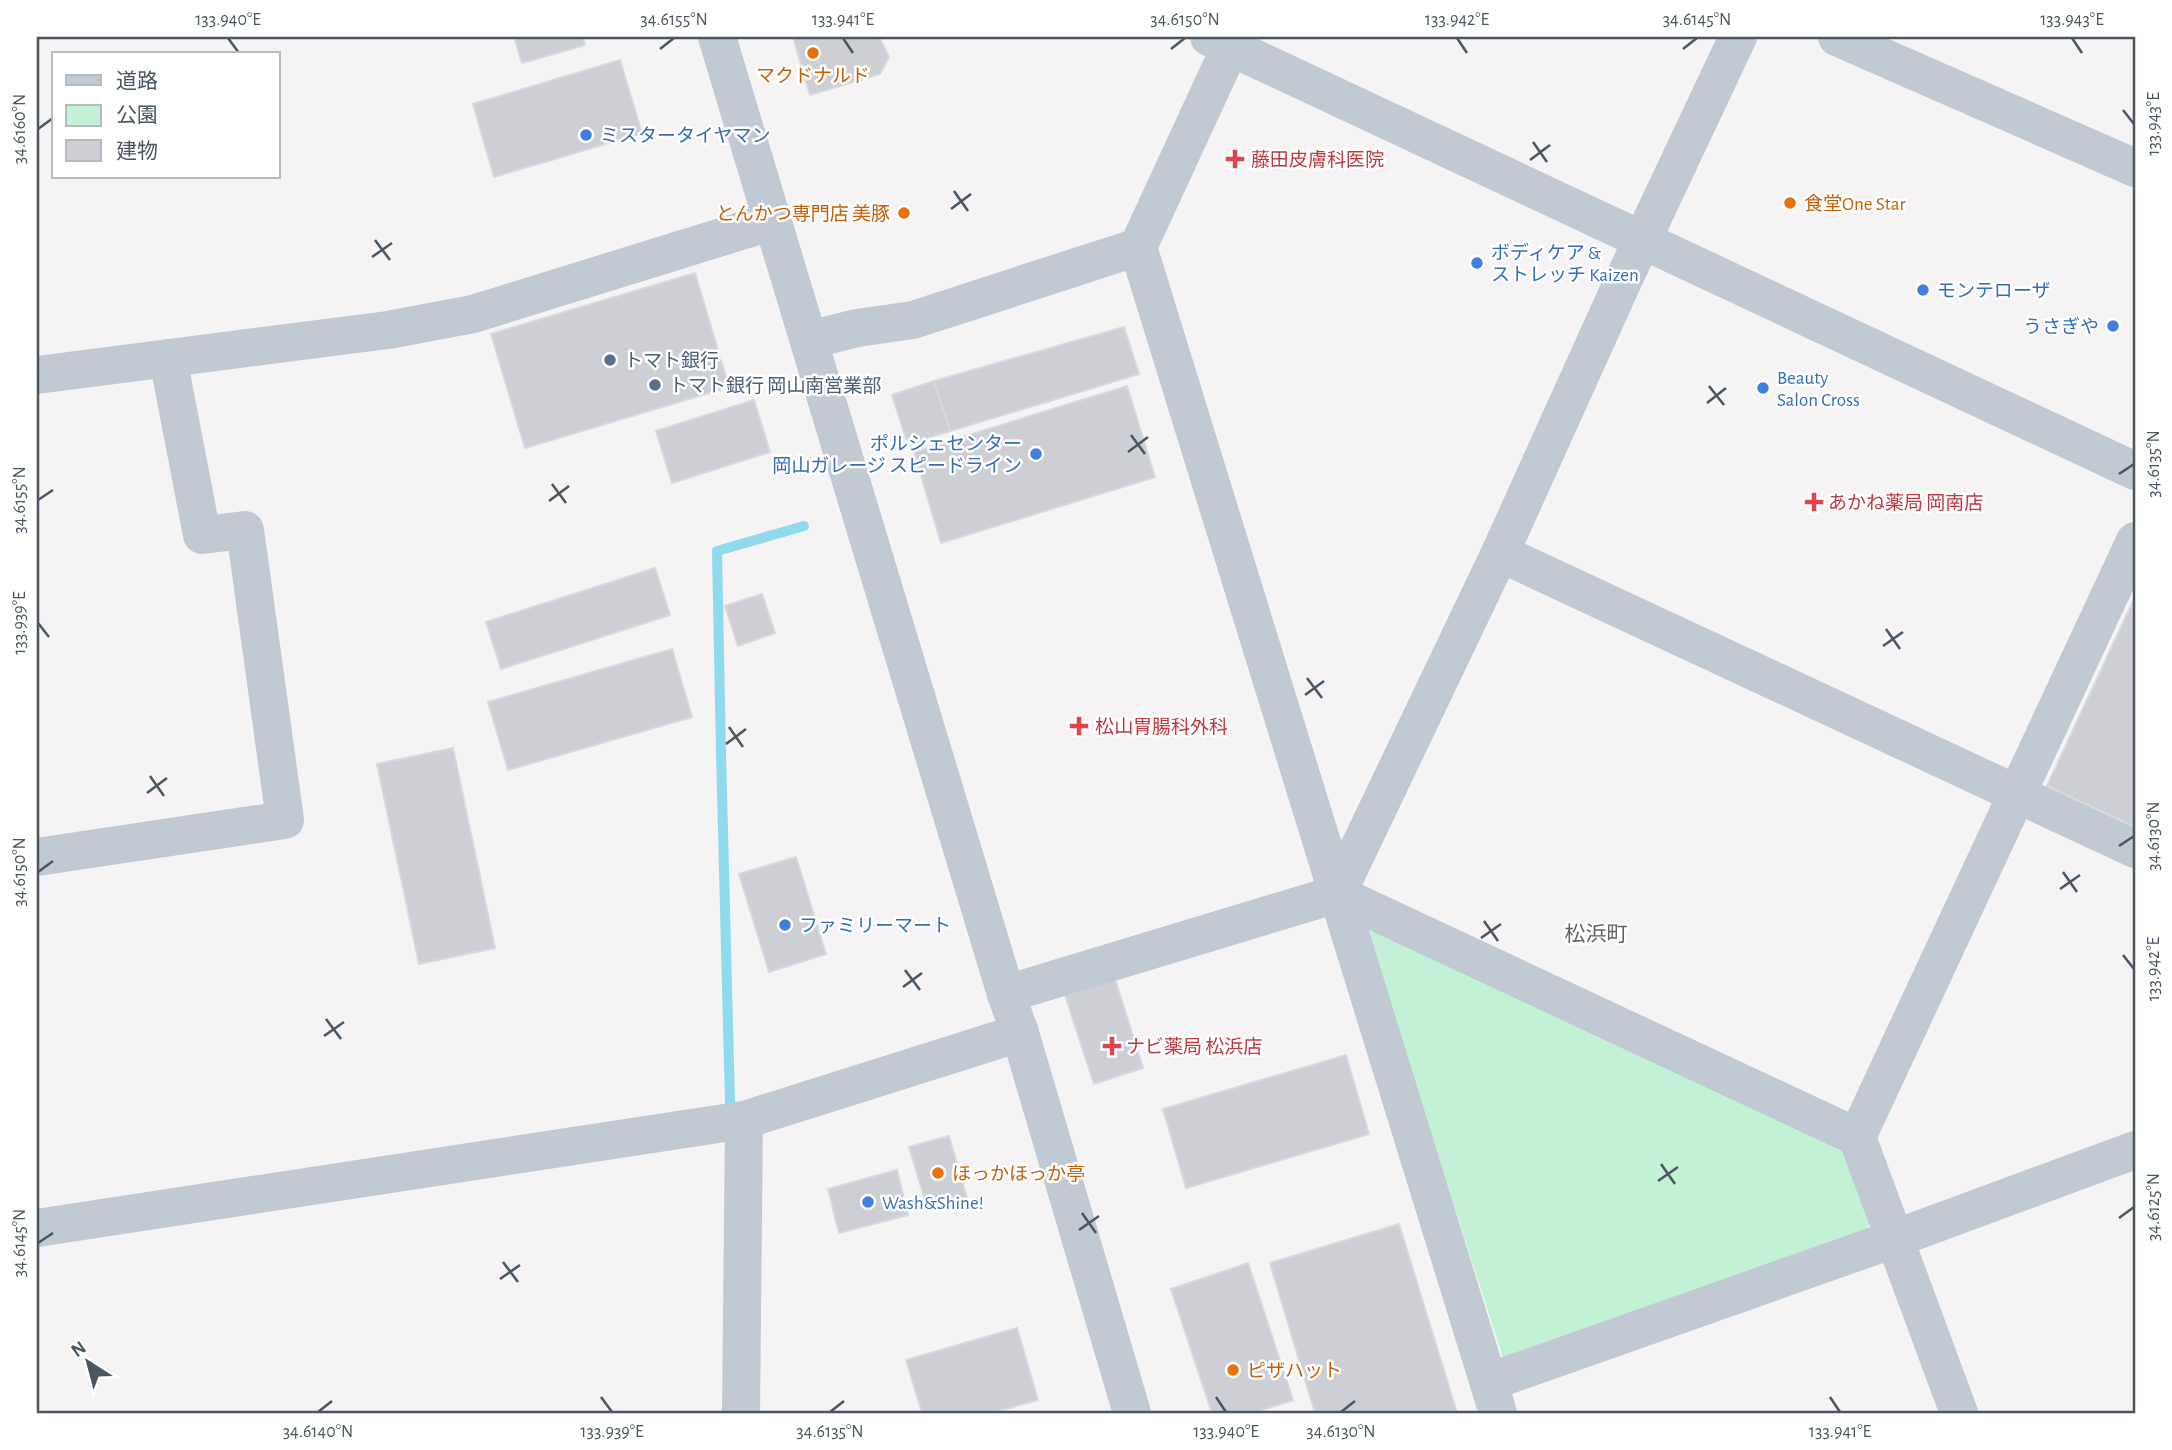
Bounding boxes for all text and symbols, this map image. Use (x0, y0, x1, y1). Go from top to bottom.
text: 133.940°E (195, 11, 261, 29)
text: 34.6155°N (640, 11, 708, 29)
text: 133.941°E (812, 11, 875, 29)
text: 34.6150°N (1150, 11, 1220, 29)
text: 133.942°E (1425, 11, 1490, 29)
text: 34.6145°N (1663, 11, 1731, 29)
text: 133.943°E (2040, 11, 2104, 29)
marker: マクドナルド (805, 45, 821, 61)
legend (52, 52, 280, 178)
place label: マクドナルド (756, 66, 870, 86)
text: 道路 (116, 70, 158, 92)
text: 133.943°E (2145, 92, 2163, 156)
text: 34.6160°N (11, 94, 29, 164)
text: 公園 (116, 105, 158, 126)
place label: ミスタータイヤマン (600, 126, 770, 146)
marker: ミスタータイヤマン (578, 127, 594, 143)
text: 建物 (116, 140, 158, 162)
marker: 藤田皮膚科医院 (1225, 149, 1245, 169)
place label: 藤田皮膚科医院 (1251, 149, 1384, 170)
place label: 食堂One Star (1804, 194, 1906, 214)
marker: 食堂One Star (1782, 195, 1798, 211)
place label: とんかつ専門店 美豚 (716, 203, 890, 224)
marker: とんかつ専門店 美豚 (896, 205, 912, 221)
place label: ボディケア & ストレッチ Kaizen (1491, 242, 1639, 285)
marker: ボディケア & ストレッチ Kaizen (1469, 255, 1485, 271)
place label: モンテローザ (1937, 281, 2051, 301)
marker: モンテローザ (1915, 282, 1931, 298)
place label: うさぎや (2023, 316, 2099, 337)
marker: うさぎや (2105, 318, 2121, 334)
place label: トマト銀行 (624, 350, 719, 371)
marker: トマト銀行 (602, 352, 618, 368)
place label: Beauty Salon Cross (1777, 369, 1860, 410)
place label: トマト銀行 岡山南営業部 (669, 375, 881, 396)
marker: トマト銀行 岡山南営業部 (647, 377, 663, 393)
marker: Beauty Salon Cross (1755, 380, 1771, 396)
text: 34.6135°N (2145, 430, 2163, 498)
place label: ポルシェセンター 岡山ガレージ スピードライン (772, 433, 1022, 476)
marker: ポルシェセンター 岡山ガレージ スピードライン (1028, 446, 1044, 462)
text: 34.6155°N (11, 466, 29, 534)
place label: あかね薬局 岡南店 (1828, 492, 1983, 513)
marker: あかね薬局 岡南店 (1806, 494, 1822, 510)
text: 133.939°E (11, 591, 29, 655)
marker: 松山胃腸科外科 (1069, 716, 1089, 736)
place label: 松山胃腸科外科 (1095, 716, 1228, 737)
text: 34.6130°N (2145, 801, 2163, 871)
text: 34.6150°N (11, 837, 29, 907)
marker: ファミリーマート (777, 917, 793, 933)
place label: ファミリーマート (799, 917, 951, 936)
district label: 松浜町 (1565, 923, 1628, 945)
text: 133.942°E (2145, 936, 2163, 1001)
place label: ナビ薬局 松浜店 (1126, 1036, 1262, 1057)
marker: ナビ薬局 松浜店 (1104, 1038, 1120, 1054)
place label: ほっかほっか亭 (952, 1164, 1085, 1184)
marker: ほっかほっか亭 (930, 1165, 946, 1181)
text: 34.6125°N (2145, 1173, 2163, 1241)
marker: Wash&Shine! (860, 1194, 876, 1210)
place label: Wash&Shine! (882, 1194, 984, 1213)
text: 34.6145°N (11, 1209, 29, 1277)
north arrow (52, 1328, 122, 1398)
text: N (68, 1338, 90, 1361)
place label: ピザハット (1247, 1361, 1342, 1381)
marker: ピザハット (1225, 1362, 1241, 1378)
text: 34.6140°N (283, 1423, 353, 1441)
text: 133.939°E (580, 1423, 644, 1441)
text: 34.6135°N (796, 1423, 864, 1441)
text: 133.940°E (1193, 1423, 1259, 1441)
text: 34.6130°N (1306, 1423, 1376, 1441)
text: 133.941°E (1809, 1423, 1872, 1441)

